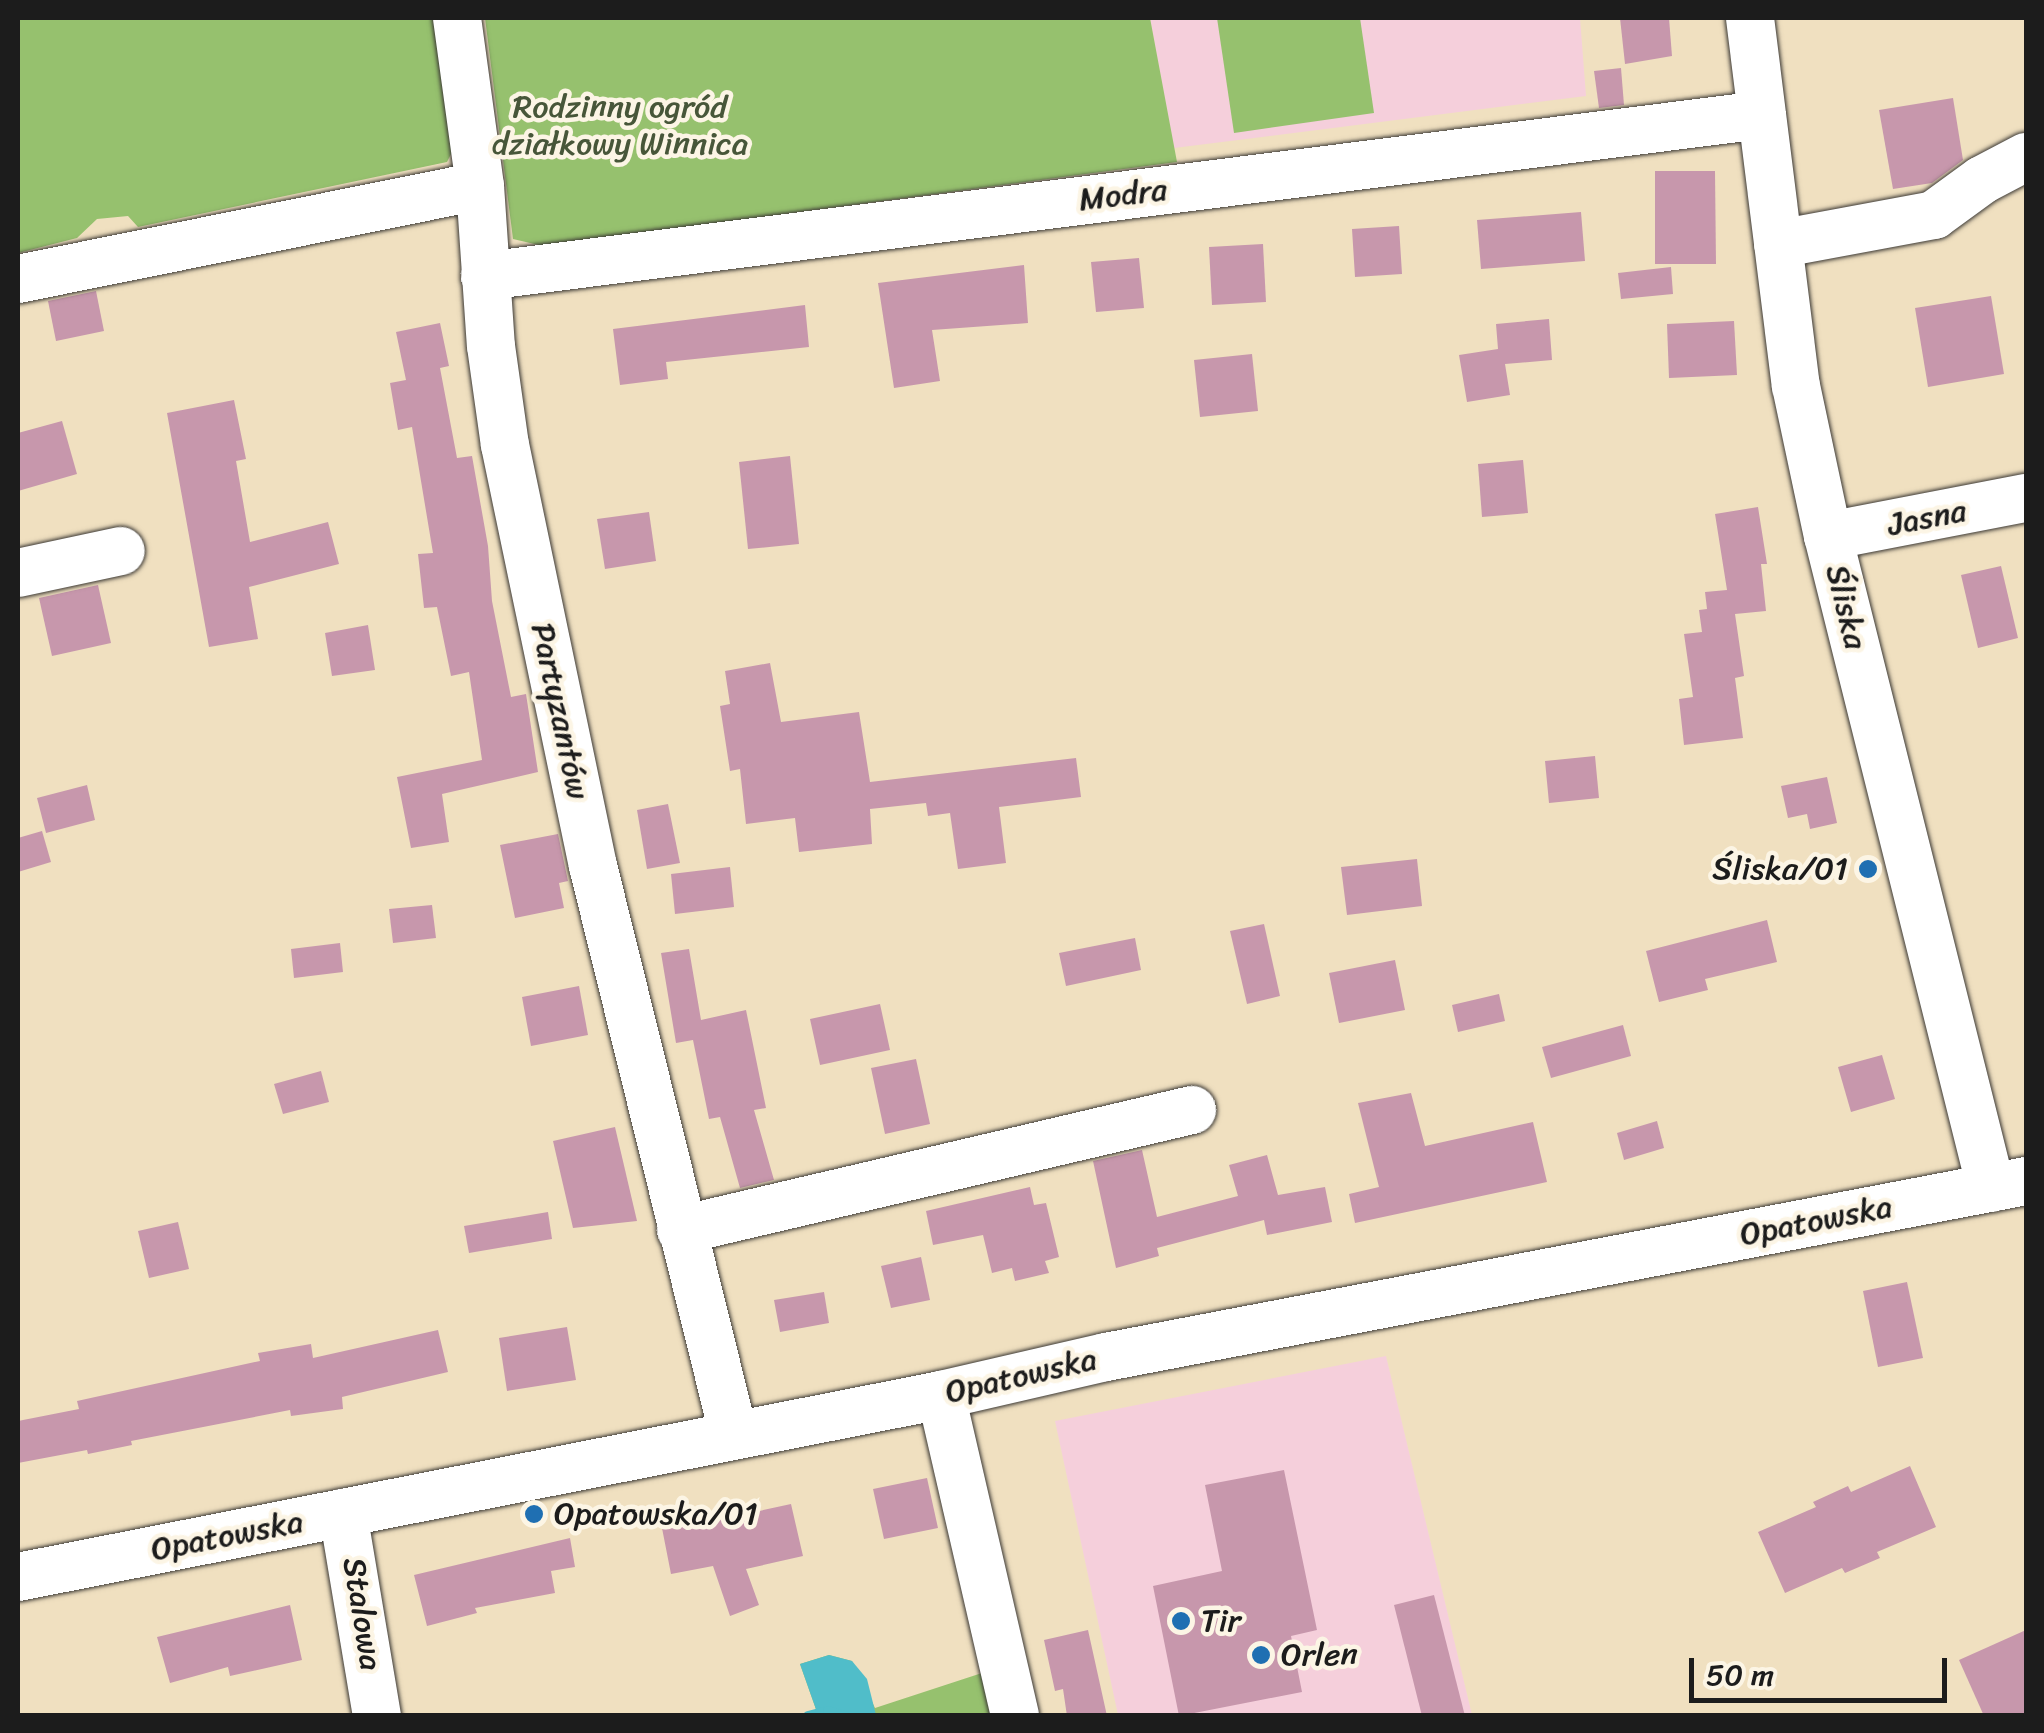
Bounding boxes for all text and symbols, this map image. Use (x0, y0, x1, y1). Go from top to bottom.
park label: Rodzinny ogród działkowy Winnica (492, 89, 748, 164)
street label: Modra (1077, 171, 1169, 219)
street label: Jasna (1885, 492, 1969, 544)
street label: Śliska (1817, 561, 1875, 653)
street label: Partyzantów (523, 620, 597, 802)
place label: Śliska/01 (1712, 850, 1848, 888)
marker: Śliska/01 (1857, 858, 1879, 880)
street label: Opatowska (1737, 1187, 1895, 1255)
street label: Opatowska (942, 1340, 1100, 1412)
place label: Opatowska/01 (554, 1495, 758, 1533)
street label: Opatowska (148, 1502, 306, 1570)
marker: Opatowska/01 (523, 1503, 545, 1525)
street label: Stalowa (334, 1555, 390, 1673)
place label: Tir (1201, 1602, 1241, 1640)
marker: Tir (1170, 1610, 1192, 1632)
place label: Orlen (1281, 1636, 1358, 1674)
scale bar (1694, 1638, 1952, 1700)
marker: Orlen (1250, 1644, 1272, 1666)
text: 50 m (1706, 1648, 1774, 1702)

